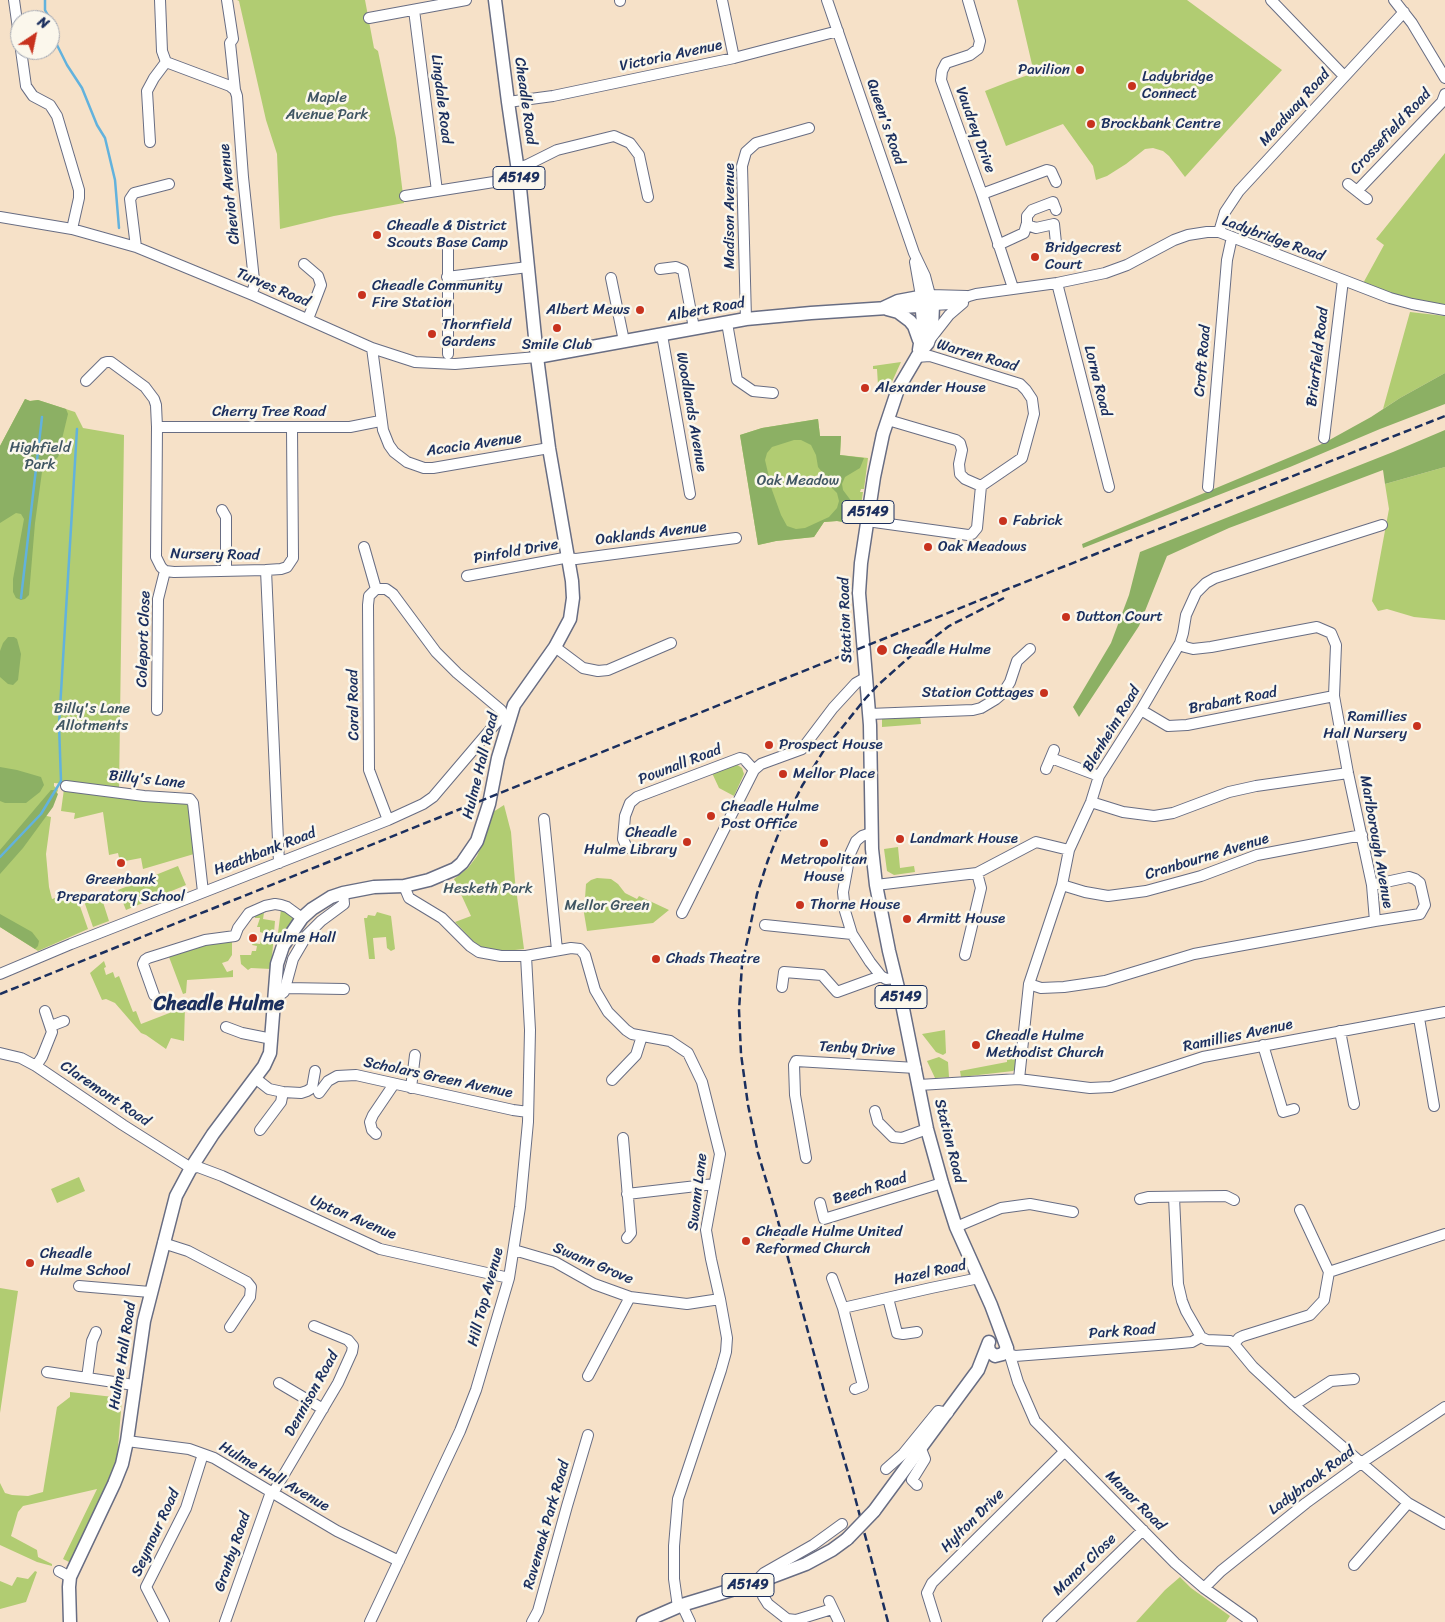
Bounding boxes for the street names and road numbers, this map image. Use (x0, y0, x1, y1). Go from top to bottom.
street label: Victoria Avenue (618, 36, 724, 76)
street label: Lingdale Road (427, 53, 455, 145)
street label: Cheadle Road (510, 56, 540, 146)
street label: Meadway Road (1256, 66, 1334, 150)
street label: Queen's Road (862, 77, 908, 167)
street label: Vaudrey Drive (951, 85, 999, 175)
street label: Crossefield Road (1347, 85, 1435, 179)
street label: Cheviot Avenue (216, 143, 244, 245)
street label: Madison Avenue (721, 163, 739, 269)
road number: A5149 (493, 167, 545, 190)
street label: Ladybridge Road (1220, 212, 1326, 266)
street label: Turves Road (234, 264, 312, 312)
street label: Albert Road (666, 294, 746, 326)
street label: Briarfield Road (1303, 306, 1333, 408)
street label: Croft Road (1191, 324, 1215, 398)
street label: Warren Road (934, 336, 1020, 376)
street label: Lorna Road (1080, 344, 1114, 418)
street label: Woodlands Avenue (672, 351, 710, 473)
street label: Cherry Tree Road (212, 403, 326, 421)
street label: Acacia Avenue (425, 429, 523, 461)
road number: A5149 (842, 501, 894, 524)
street label: Oaklands Avenue (594, 518, 708, 550)
street label: Pinfold Drive (472, 536, 560, 568)
street label: Nursery Road (170, 545, 260, 565)
street label: Station Road (836, 577, 856, 663)
street label: Coleport Close (133, 590, 155, 688)
street label: Coral Road (344, 669, 364, 741)
street label: Blenheim Road (1079, 683, 1145, 775)
street label: Brabant Road (1187, 684, 1279, 718)
street label: Hulme Hall Road (459, 711, 503, 821)
street label: Pownall Road (636, 741, 724, 789)
street label: Billy's Lane (108, 767, 186, 793)
street label: Marlborough Avenue (1355, 774, 1397, 910)
street label: Heathbank Road (211, 824, 319, 880)
street label: Cranbourne Avenue (1143, 830, 1271, 884)
road number: A5149 (875, 986, 927, 1009)
street label: Ramillies Avenue (1182, 1016, 1294, 1056)
street label: Tenby Drive (818, 1038, 896, 1060)
street label: Scholars Green Avenue (362, 1053, 514, 1103)
street label: Claremont Road (57, 1057, 153, 1131)
street label: Station Road (930, 1097, 968, 1185)
street label: Swann Lane (684, 1152, 712, 1232)
street label: Beech Road (831, 1169, 909, 1209)
street label: Upton Avenue (307, 1192, 399, 1244)
street label: Swann Grove (550, 1239, 636, 1289)
street label: Hill Top Avenue (464, 1246, 508, 1348)
street label: Hazel Road (892, 1257, 968, 1289)
street label: Hulme Hall Road (106, 1301, 140, 1411)
street label: Park Road (1088, 1321, 1156, 1343)
street label: Dennison Road (281, 1348, 343, 1440)
street label: Hulme Hall Avenue (216, 1438, 332, 1516)
street label: Ladybrook Road (1265, 1443, 1359, 1519)
street label: Ravenoak Park Road (520, 1459, 574, 1591)
street label: Manor Road (1101, 1467, 1169, 1535)
street label: Seymour Road (128, 1486, 184, 1580)
street label: Hylton Drive (938, 1486, 1008, 1556)
street label: Granby Road (211, 1510, 255, 1594)
street label: Manor Close (1049, 1530, 1121, 1600)
road number: A5149 (722, 1574, 774, 1596)

